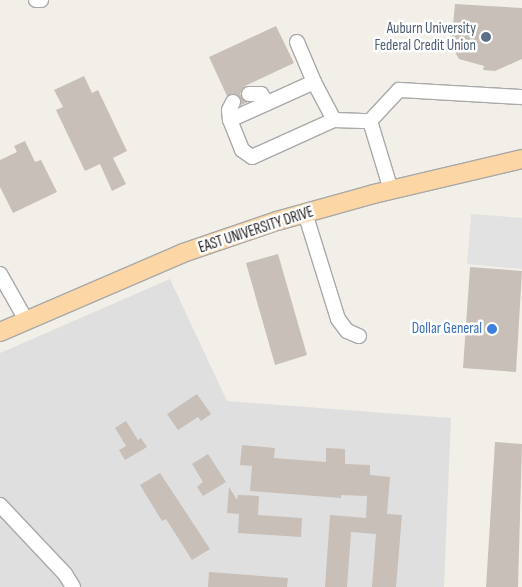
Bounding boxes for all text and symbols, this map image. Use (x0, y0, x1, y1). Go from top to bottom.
place label: Auburn University Federal Credit Union (375, 19, 476, 54)
marker: Auburn University Federal Credit Union (480, 31, 492, 43)
street label: EAST UNIVERSITY DRIVE (196, 203, 316, 257)
place label: Dollar General (412, 320, 482, 338)
marker: Dollar General (486, 323, 498, 335)

